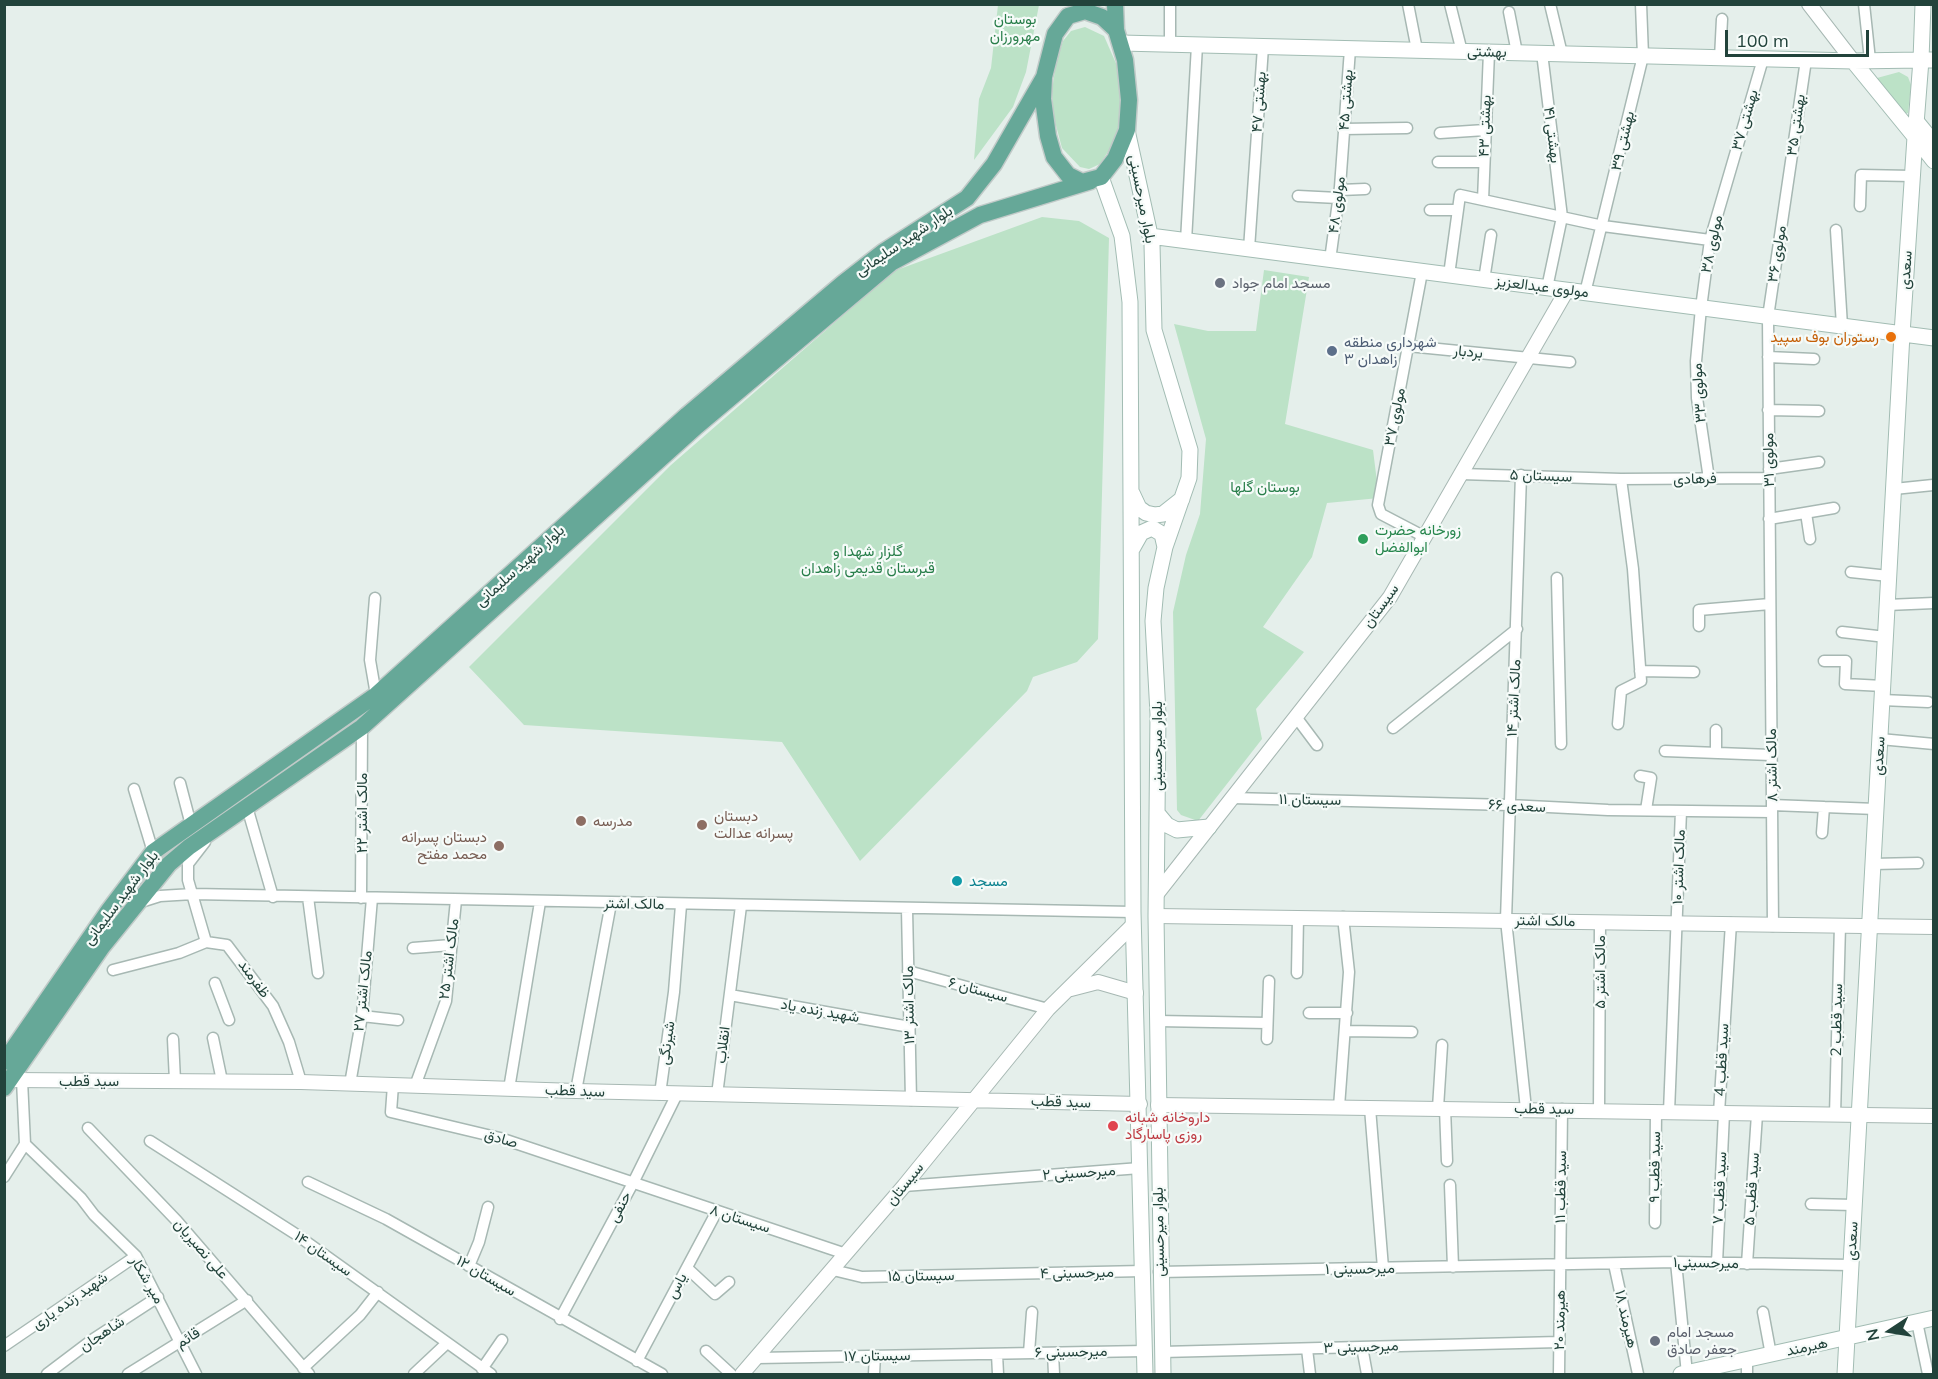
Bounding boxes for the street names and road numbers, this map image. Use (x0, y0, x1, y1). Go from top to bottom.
street label: بهشتی (1467, 43, 1507, 61)
street label: بهشتی ۴۵ (1335, 69, 1357, 131)
street label: بهشتی ۴۷ (1248, 71, 1270, 133)
street label: بهشتی ۳۷ (1728, 88, 1762, 152)
street label: بهشتی ۳۵ (1783, 93, 1809, 157)
street label: بهشتی ۴۳ (1475, 95, 1495, 157)
street label: بهشتی ۴۱ (1540, 106, 1564, 164)
street label: بهشتی ۳۹ (1607, 109, 1639, 173)
street label: بلوار میرحسینی (1125, 153, 1159, 245)
street label: مولوی ۴۸ (1325, 175, 1349, 235)
street label: بلوار شهید سلیمانی (852, 202, 956, 280)
street label: مولوی ۳۸ (1697, 213, 1727, 275)
street label: مولوی ۳۶ (1764, 224, 1790, 284)
street label: سعدی (1896, 250, 1916, 290)
street label: مولوی عبدالعزیز (1494, 272, 1590, 302)
street label: بردبار (1452, 341, 1484, 363)
street label: مولوی ۳۳ (1688, 362, 1710, 424)
street label: مولوی ۳۷ (1381, 386, 1409, 448)
street label: مولوی ۳۱ (1760, 433, 1778, 487)
street label: سیستان ۵ (1509, 466, 1573, 486)
street label: فرهادی (1673, 470, 1717, 488)
street label: بلوار شهید سلیمانی (472, 521, 568, 611)
street label: سیستان (1359, 581, 1403, 631)
street label: مالک اشتر ۱۴ (1503, 659, 1525, 737)
street label: بلوار میرحسینی (1148, 701, 1166, 791)
street label: مالک اشتر ۸ (1762, 728, 1782, 802)
street label: سعدی (1869, 736, 1889, 776)
street label: مالک اشتر ۲۲ (353, 773, 371, 853)
street label: سیستان ۱۱ (1279, 790, 1341, 810)
street label: سعدی ۶۶ (1488, 796, 1546, 816)
street label: مالک اشتر ۱۰ (1669, 829, 1689, 905)
street label: بلوار شهید سلیمانی (80, 847, 162, 949)
street label: مالک اشتر (603, 894, 665, 914)
street label: مالک اشتر (1514, 911, 1576, 931)
street label: مالک اشتر ۲۵ (435, 918, 463, 1000)
street label: مالک اشتر ۵ (1591, 935, 1609, 1009)
street label: مالک اشتر ۲۷ (350, 950, 376, 1032)
street label: ظفرمند (234, 956, 274, 1002)
street label: مالک اشتر ۱۳ (899, 965, 919, 1045)
street label: سیستان ۶ (946, 973, 1010, 1007)
street label: سید قطب 2 (1827, 983, 1847, 1057)
street label: شهید زنده یاد (779, 995, 861, 1027)
street label: شیرنگی (655, 1020, 679, 1066)
street label: سید قطب 4 (1711, 1023, 1733, 1097)
street label: انقلاب (712, 1025, 734, 1065)
street label: سید قطب (59, 1072, 119, 1090)
street label: سید قطب (545, 1081, 605, 1101)
street label: سید قطب (1031, 1092, 1091, 1112)
street label: سید قطب (1514, 1099, 1574, 1119)
street label: صادق (482, 1126, 520, 1152)
street label: سید قطب ۹ (1645, 1131, 1665, 1203)
street label: سید قطب ۱۱ (1551, 1151, 1571, 1223)
street label: سید قطب ۷ (1709, 1151, 1731, 1225)
street label: سید قطب ۵ (1740, 1152, 1764, 1226)
street label: سیستان (882, 1159, 928, 1209)
street label: میرحسینی ۲ (1042, 1161, 1116, 1185)
street label: بلوار میرحسینی (1149, 1187, 1169, 1277)
street label: حنفی (604, 1189, 636, 1225)
street label: سیستان ۸ (707, 1201, 773, 1237)
street label: علی نصیریان (170, 1215, 232, 1283)
street label: سعدی (1842, 1221, 1862, 1261)
street label: سیستان ۱۴ (291, 1228, 355, 1280)
street label: سیستان ۱۲ (453, 1252, 519, 1300)
street label: میر شکار (126, 1253, 168, 1307)
street label: میرحسینی۱ (1673, 1253, 1739, 1273)
street label: میرحسینی ۱ (1325, 1259, 1395, 1279)
street label: میرحسینی ۴ (1040, 1263, 1114, 1283)
street label: سیستان ۱۵ (887, 1266, 955, 1286)
street label: شهید زنده یاری (29, 1268, 111, 1334)
street label: یاس (663, 1270, 691, 1302)
street label: هیرمند ۱۸ (1611, 1288, 1641, 1350)
street label: هیرمند ۲۰ (1550, 1290, 1570, 1350)
street label: شاهجان (76, 1312, 128, 1356)
street label: قائم (173, 1324, 203, 1352)
street label: هیرمند (1785, 1334, 1829, 1360)
street label: میرحسینی ۳ (1323, 1337, 1399, 1357)
street label: میرحسینی ۶ (1034, 1342, 1108, 1362)
street label: سیستان ۱۷ (843, 1346, 911, 1366)

